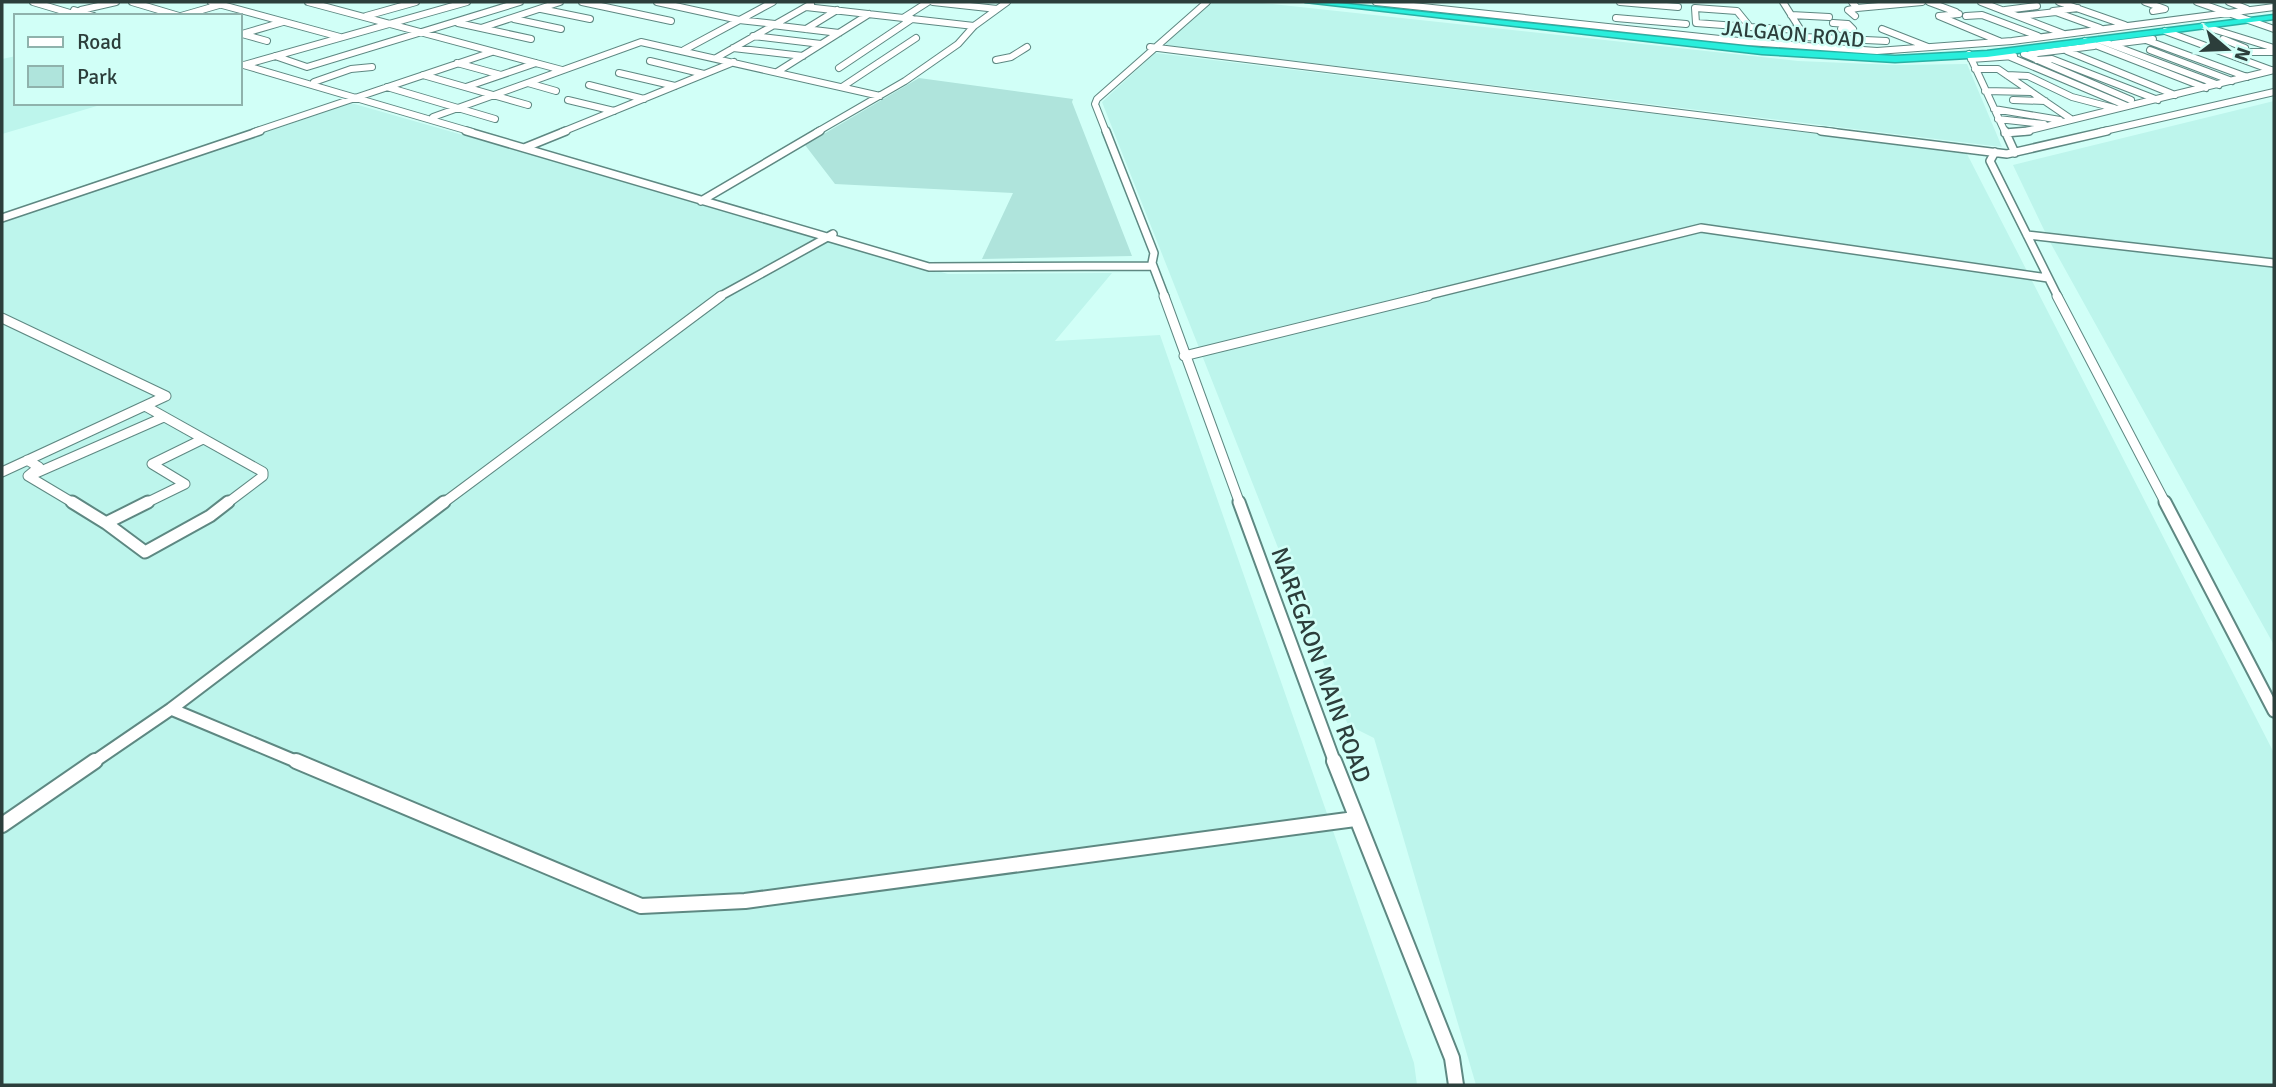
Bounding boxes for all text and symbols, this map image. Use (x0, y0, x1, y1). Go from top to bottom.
legend (14, 14, 242, 105)
north arrow (2192, 14, 2262, 84)
street label: JALGAON ROAD (1720, 15, 1866, 53)
text: Road (77, 29, 122, 55)
text: N (2229, 44, 2256, 64)
text: Park (77, 64, 118, 90)
street label: NAREGAON MAIN ROAD (1264, 543, 1378, 787)

